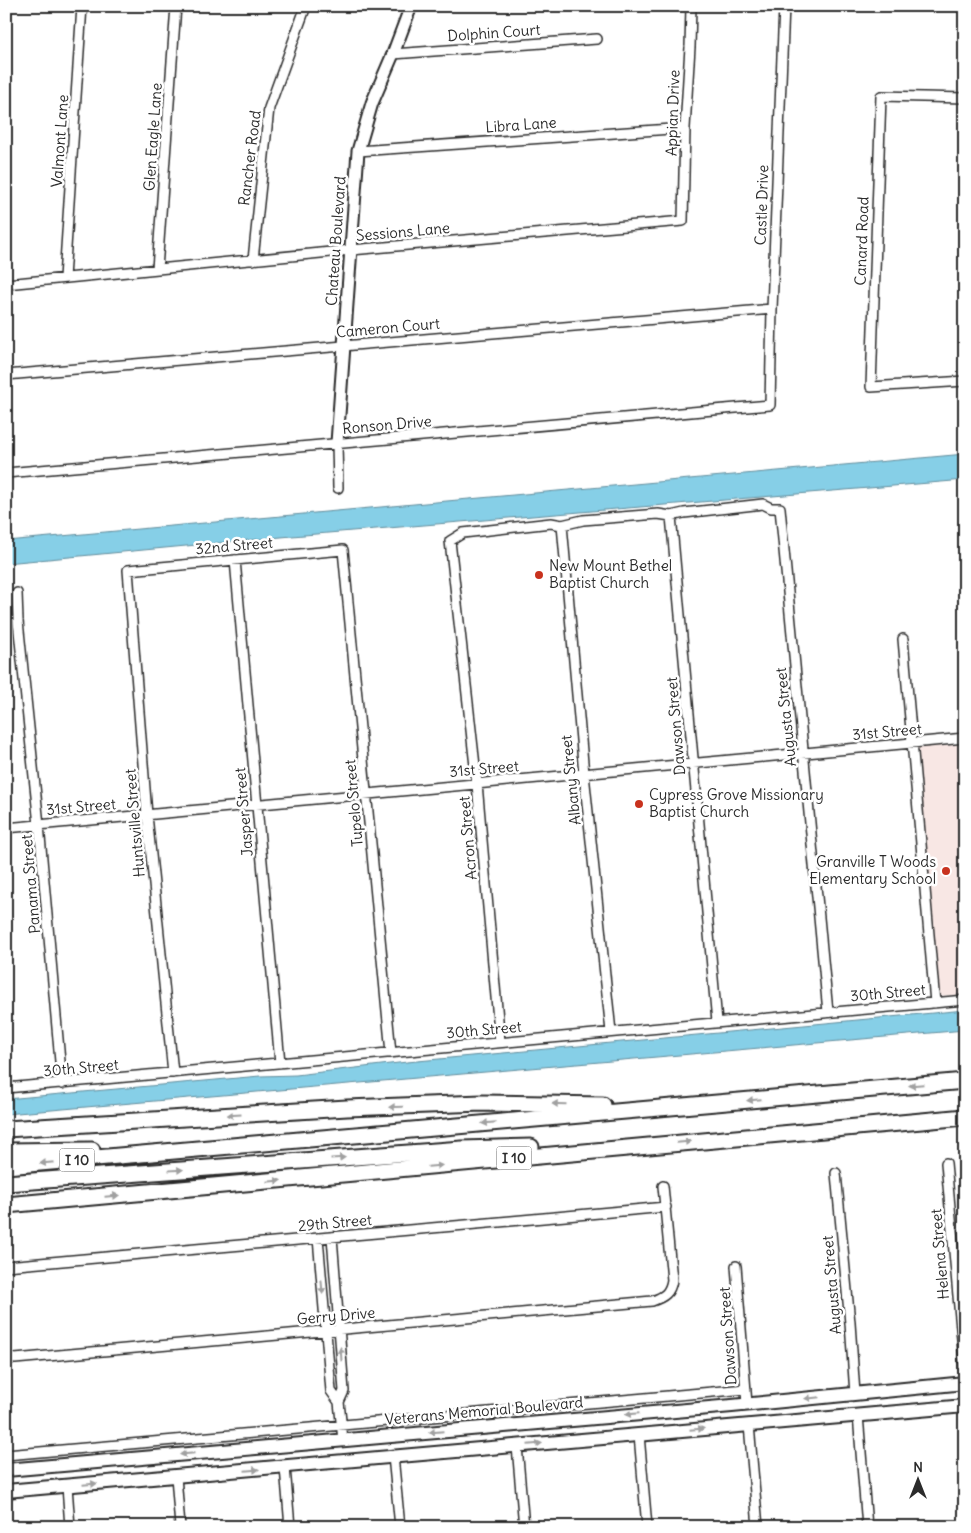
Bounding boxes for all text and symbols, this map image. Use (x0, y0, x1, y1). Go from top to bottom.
street label: Dolphin Court (447, 20, 541, 45)
street label: Appian Drive (661, 69, 684, 156)
street label: Glen Eagle Lane (139, 82, 166, 192)
street label: Valmont Lane (47, 94, 72, 188)
street label: Rancher Road (234, 109, 265, 207)
street label: Libra Lane (485, 113, 557, 136)
street label: Castle Drive (751, 164, 772, 246)
street label: Chateau Boulevard (321, 175, 350, 306)
street label: Canard Road (850, 196, 873, 286)
street label: Sessions Lane (355, 218, 451, 245)
street label: Cameron Court (335, 313, 441, 342)
street label: Ronson Drive (342, 411, 432, 438)
street label: 32nd Street (194, 533, 274, 558)
place label: New Mount Bethel Baptist Church (549, 556, 672, 592)
marker: New Mount Bethel Baptist Church (533, 569, 545, 581)
street label: Augusta Street (771, 667, 800, 768)
street label: Dawson Street (662, 676, 689, 776)
street label: 31st Street (851, 719, 923, 744)
street label: Albany Street (556, 734, 585, 826)
street label: 31st Street (448, 756, 520, 781)
street label: Tupelo Street (340, 759, 367, 848)
street label: Jasper Street (230, 767, 257, 857)
street label: Huntsville Street (120, 768, 149, 878)
place label: Cypress Grove Missionary Baptist Church (649, 785, 824, 821)
street label: 31st Street (45, 794, 117, 819)
street label: Acron Street (454, 795, 481, 881)
marker: Cypress Grove Missionary Baptist Church (633, 798, 645, 810)
street label: Panama Street (17, 834, 44, 935)
place label: Granville T Woods Elementary School (809, 852, 936, 888)
marker: Granville T Woods Elementary School (940, 865, 952, 877)
street label: 30th Street (849, 980, 926, 1005)
street label: 30th Street (445, 1017, 522, 1042)
street label: 30th Street (42, 1055, 119, 1080)
one-way arrow (908, 1082, 924, 1090)
one-way arrow (746, 1096, 762, 1104)
one-way arrow (550, 1100, 566, 1108)
one-way arrow (388, 1103, 404, 1111)
one-way arrow (226, 1111, 242, 1119)
one-way arrow (481, 1120, 497, 1128)
one-way arrow (677, 1138, 693, 1146)
road number: I 10 (496, 1146, 532, 1170)
road number: I 10 (60, 1148, 94, 1172)
one-way arrow (330, 1154, 346, 1162)
one-way arrow (39, 1159, 55, 1167)
one-way arrow (428, 1161, 444, 1169)
one-way arrow (168, 1166, 184, 1174)
one-way arrow (266, 1177, 282, 1185)
one-way arrow (104, 1192, 120, 1200)
street label: Helena Street (926, 1208, 953, 1300)
street label: 29th Street (297, 1210, 373, 1235)
street label: Augusta Street (818, 1235, 845, 1335)
one-way arrow (318, 1279, 326, 1295)
street label: Dawson Street (715, 1286, 740, 1386)
street label: Gerry Drive (296, 1303, 376, 1328)
one-way arrow (337, 1346, 345, 1362)
street label: Veterans Memorial Boulevard (384, 1392, 584, 1429)
one-way arrow (803, 1394, 819, 1402)
one-way arrow (624, 1411, 640, 1419)
one-way arrow (690, 1425, 706, 1433)
one-way arrow (427, 1428, 443, 1436)
one-way arrow (528, 1440, 544, 1448)
one-way arrow (178, 1450, 194, 1458)
north arrow (894, 1456, 944, 1506)
text: N (913, 1458, 923, 1476)
one-way arrow (244, 1465, 260, 1473)
one-way arrow (82, 1479, 98, 1487)

